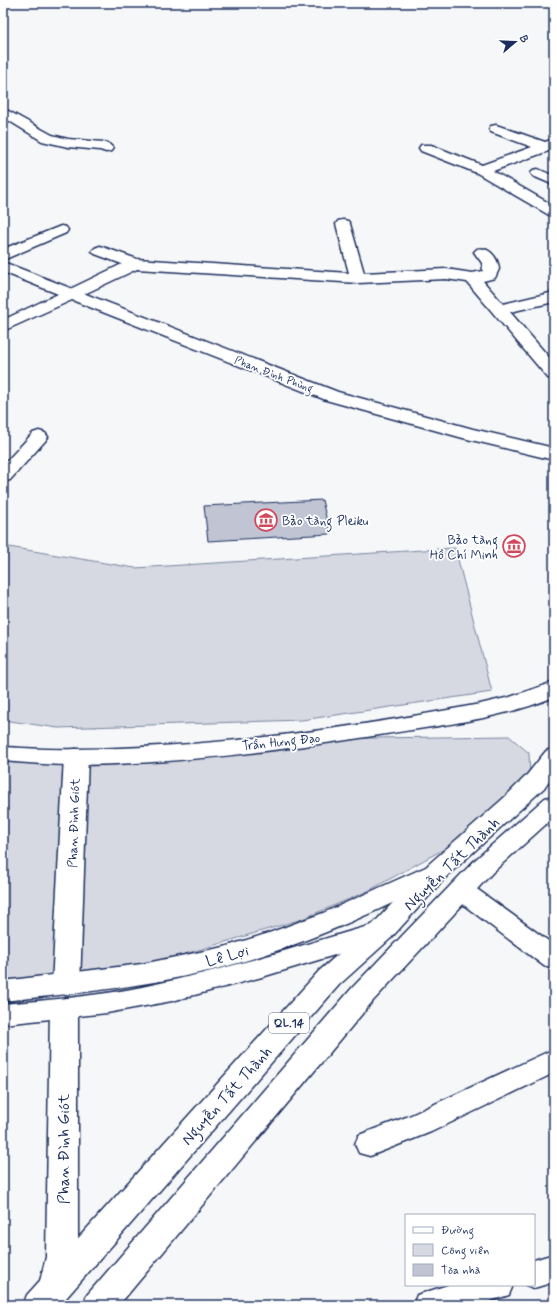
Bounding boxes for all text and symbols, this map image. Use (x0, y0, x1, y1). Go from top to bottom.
north arrow (495, 22, 535, 62)
text: B (516, 33, 531, 45)
street label: Phan Đình Phùng (232, 354, 315, 398)
museum icon: Bảo tàng Pleiku (253, 507, 279, 533)
place label: Bảo tàng Pleiku (282, 513, 369, 532)
place label: Bảo tàng Hồ Chí Minh (430, 532, 498, 564)
museum icon: Bảo tàng Hồ Chí Minh (501, 533, 527, 559)
street label: Trần Hưng Đạo (241, 730, 322, 757)
street label: Phan Đình Giót (64, 778, 85, 868)
street label: Nguyễn Tất Thành (399, 813, 505, 916)
street label: Lê Lợi (203, 940, 252, 973)
road number: QL.14 (269, 1013, 309, 1033)
street label: Nguyễn Tất Thành (177, 1042, 278, 1151)
street label: Phan Đình Giót (54, 1093, 75, 1204)
legend (405, 1214, 535, 1286)
text: Đường (441, 1223, 474, 1240)
text: Công viên (441, 1243, 489, 1260)
text: Tòa nhà (441, 1263, 481, 1279)

